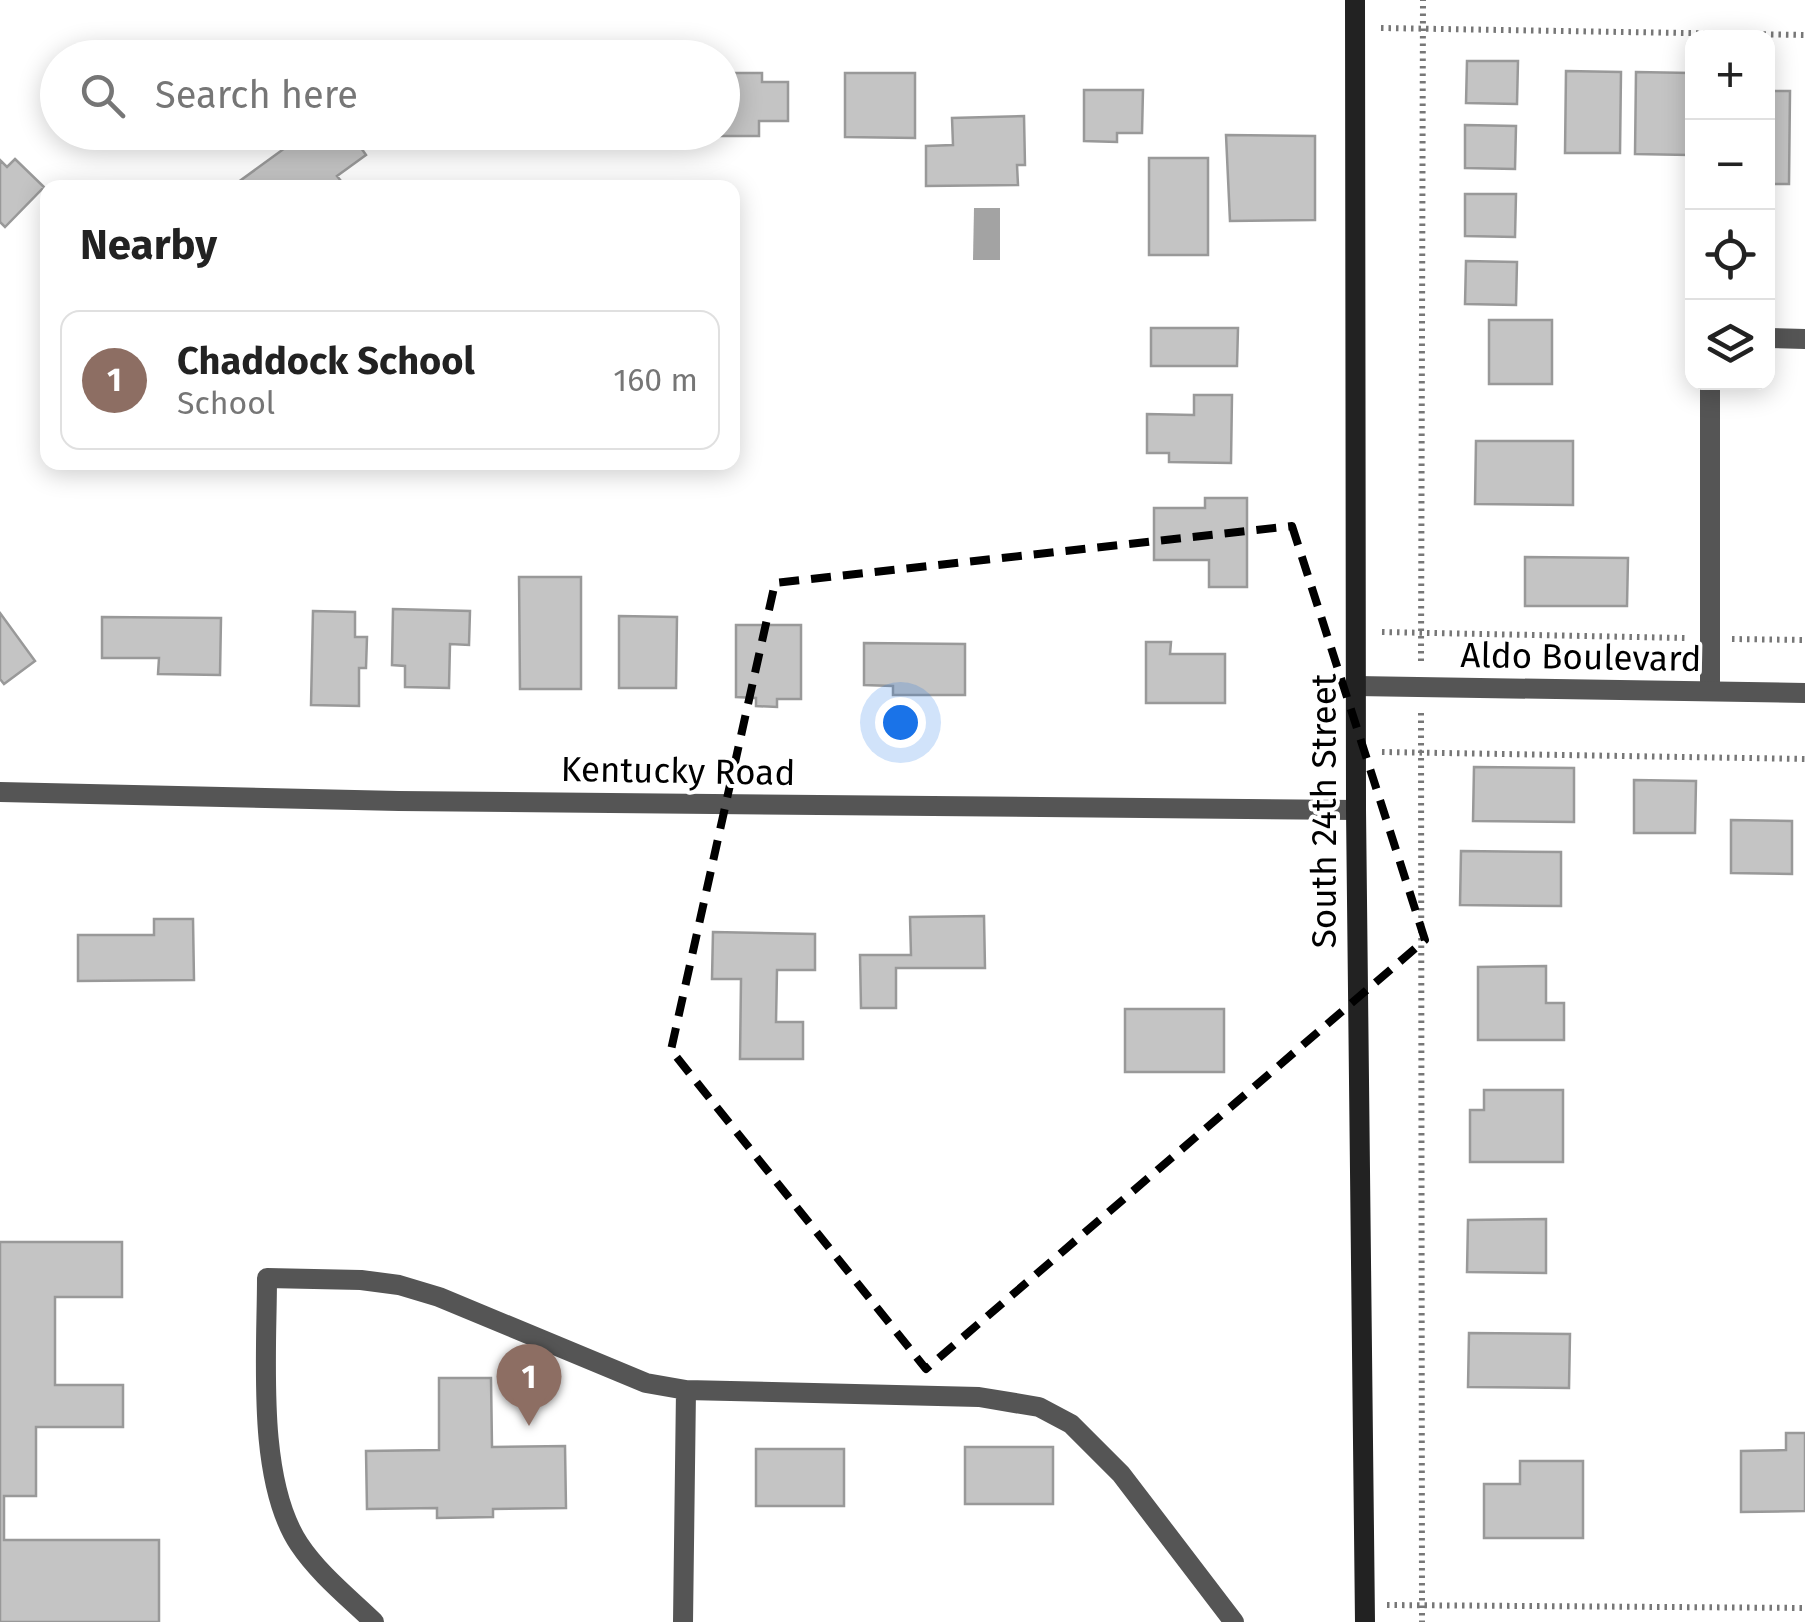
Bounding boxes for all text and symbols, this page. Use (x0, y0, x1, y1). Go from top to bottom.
map controls (1685, 30, 1775, 390)
button: + (1685, 30, 1775, 120)
search box (40, 40, 740, 150)
icon: search (75, 68, 130, 123)
text: Search here (155, 72, 358, 118)
button: − (1685, 120, 1775, 210)
button: locate (1685, 210, 1775, 300)
text: Nearby (80, 220, 217, 270)
button: layers (1685, 300, 1775, 390)
text: Chaddock School (177, 338, 475, 384)
text: 1 (107, 361, 122, 399)
text: 160 m (613, 361, 698, 399)
text: School (177, 384, 275, 422)
street label: Aldo Boulevard (1460, 634, 1702, 680)
street label: South 24th Street (1303, 673, 1345, 948)
your location (875, 697, 926, 748)
street label: Kentucky Road (560, 748, 796, 794)
pin: 1 (496, 1344, 562, 1426)

